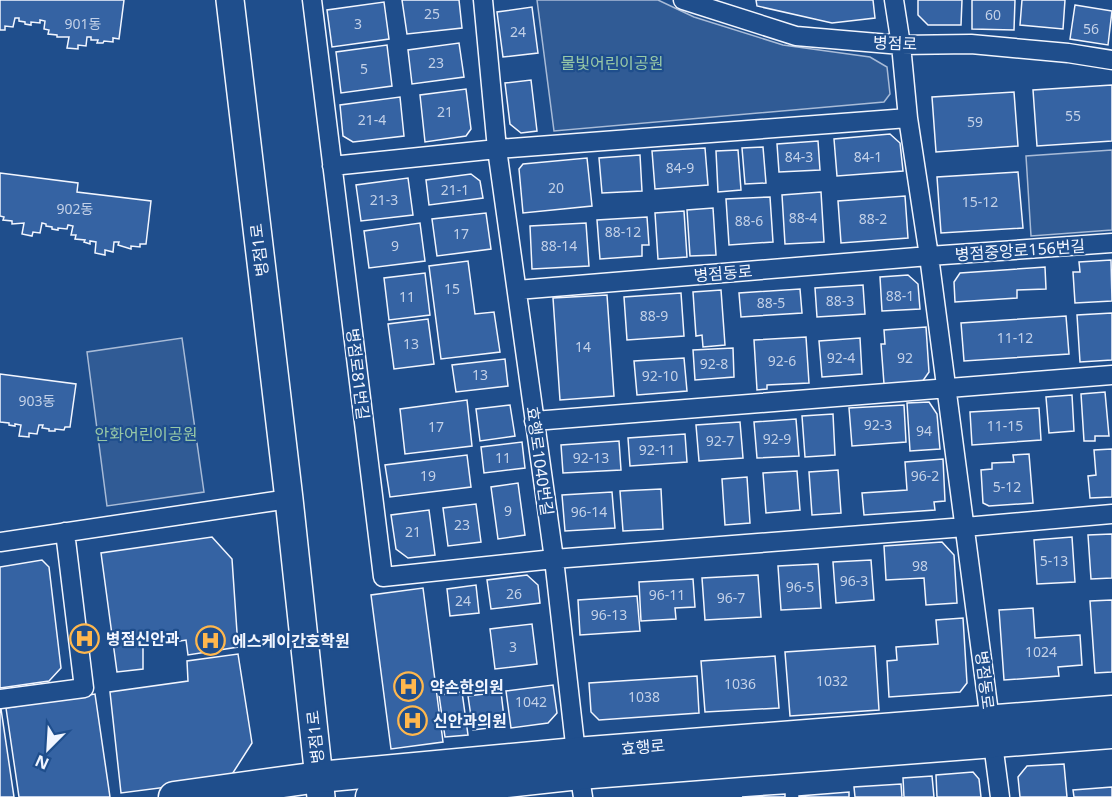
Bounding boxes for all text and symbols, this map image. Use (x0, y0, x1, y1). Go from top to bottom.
house number: 25 (424, 4, 440, 23)
house number: 60 (985, 5, 1001, 24)
house number: 901동 (65, 14, 102, 33)
house number: 3 (354, 14, 362, 33)
house number: 56 (1083, 19, 1099, 38)
house number: 24 (510, 22, 526, 41)
street label: 병점로 (873, 31, 918, 55)
park label: 물빛어린이공원 (560, 52, 664, 74)
house number: 23 (428, 53, 444, 72)
house number: 5 (360, 59, 368, 78)
house number: 21 (437, 102, 453, 121)
house number: 55 (1065, 106, 1081, 125)
house number: 21-4 (358, 110, 386, 129)
house number: 59 (967, 112, 983, 131)
house number: 84-3 (785, 147, 813, 166)
house number: 84-1 (854, 147, 882, 166)
house number: 84-9 (666, 158, 694, 177)
house number: 20 (548, 178, 564, 197)
house number: 21-1 (441, 180, 469, 199)
house number: 21-3 (370, 190, 398, 209)
house number: 15-12 (962, 192, 998, 211)
house number: 902동 (57, 199, 94, 218)
house number: 88-4 (789, 208, 817, 227)
house number: 88-2 (859, 209, 887, 228)
house number: 88-6 (735, 211, 763, 230)
street label: 병점1로 (245, 222, 273, 278)
house number: 88-12 (605, 222, 641, 241)
house number: 17 (453, 224, 469, 243)
street label: 병점중앙로156번길 (954, 234, 1086, 266)
house number: 9 (391, 236, 399, 255)
house number: 88-14 (541, 236, 577, 255)
street label: 병점동로 (693, 259, 754, 287)
house number: 15 (444, 279, 460, 298)
house number: 88-1 (886, 286, 914, 305)
house number: 11 (399, 287, 415, 306)
house number: 88-3 (826, 291, 854, 310)
house number: 88-5 (757, 293, 785, 312)
house number: 88-9 (640, 306, 668, 325)
street label: 병점로81번길 (341, 327, 375, 421)
house number: 11-12 (997, 328, 1033, 347)
house number: 13 (403, 334, 419, 353)
house number: 14 (575, 337, 591, 356)
house number: 92-4 (827, 348, 855, 367)
house number: 92 (897, 348, 913, 367)
house number: 92-6 (768, 351, 796, 370)
house number: 92-8 (700, 354, 728, 373)
house number: 13 (472, 365, 488, 384)
house number: 92-10 (642, 366, 678, 385)
house number: 903동 (19, 391, 56, 410)
street label: 효행로1040번길 (521, 405, 559, 517)
house number: 92-3 (864, 415, 892, 434)
house number: 11-15 (987, 416, 1023, 435)
house number: 17 (428, 417, 444, 436)
house number: 94 (916, 421, 932, 440)
park label: 안화어린이공원 (94, 423, 198, 445)
house number: 92-9 (763, 429, 791, 448)
house number: 92-7 (706, 431, 734, 450)
house number: 92-11 (639, 440, 675, 459)
house number: 11 (495, 448, 511, 467)
house number: 92-13 (573, 448, 609, 467)
house number: 19 (420, 466, 436, 485)
house number: 96-2 (911, 466, 939, 485)
house number: 5-12 (993, 477, 1021, 496)
house number: 9 (504, 501, 512, 520)
house number: 96-14 (571, 502, 607, 521)
house number: 23 (454, 515, 470, 534)
house number: 21 (405, 522, 421, 541)
house number: 5-13 (1040, 551, 1068, 570)
house number: 98 (912, 556, 928, 575)
house number: 96-3 (840, 571, 868, 590)
house number: 96-5 (786, 577, 814, 596)
house number: 26 (506, 584, 522, 603)
house number: 96-11 (649, 585, 685, 604)
house number: 96-7 (717, 588, 745, 607)
house number: 24 (455, 591, 471, 610)
house number: 96-13 (591, 605, 627, 624)
hospital icon: 병점신안과 (69, 623, 101, 655)
hospital icon: 에스케이간호학원 (195, 625, 227, 657)
place label: 병점신안과 (106, 628, 180, 650)
place label: 에스케이간호학원 (232, 630, 350, 652)
house number: 3 (509, 637, 517, 656)
house number: 1024 (1025, 642, 1057, 661)
street label: 병점동로 (970, 649, 1000, 711)
hospital icon: 약손한의원 (393, 671, 425, 703)
house number: 1032 (816, 671, 848, 690)
house number: 1036 (724, 674, 756, 693)
place label: 약손한의원 (430, 676, 504, 698)
house number: 1038 (628, 687, 660, 706)
house number: 1042 (515, 692, 547, 711)
hospital icon: 신안과의원 (396, 705, 428, 737)
street label: 병점1로 (301, 709, 329, 765)
place label: 신안과의원 (433, 710, 507, 732)
north arrow (18, 719, 78, 779)
street label: 효행로 (620, 734, 666, 760)
text: N (31, 750, 52, 775)

